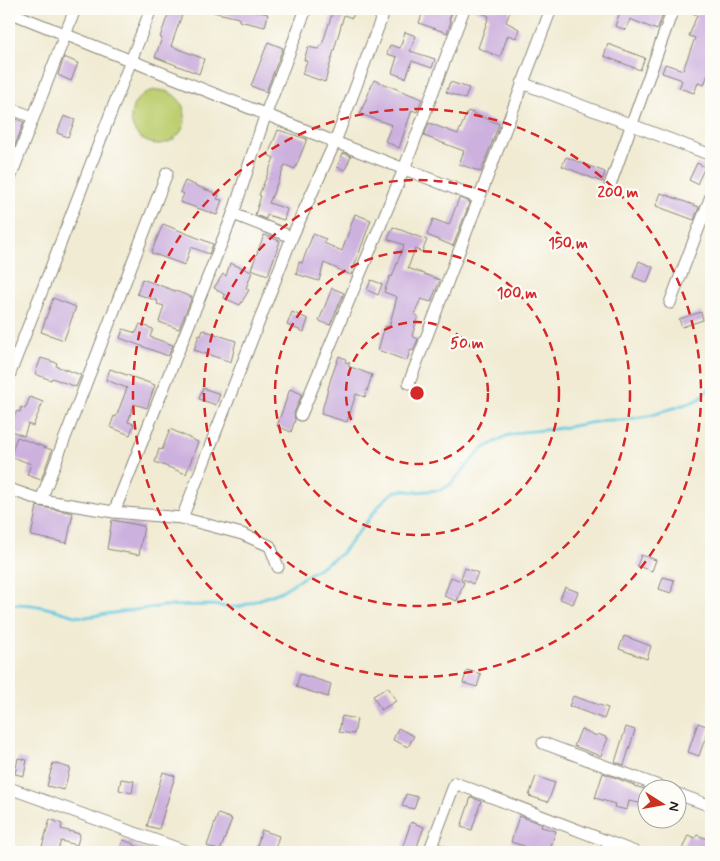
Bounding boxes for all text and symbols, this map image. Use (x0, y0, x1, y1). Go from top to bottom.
text: 200 m (598, 183, 639, 203)
text: 150 m (548, 234, 588, 254)
text: 100 m (497, 284, 537, 304)
text: 50 m (450, 334, 484, 354)
centre of rings (408, 384, 426, 402)
north arrow (638, 778, 688, 828)
text: N (664, 800, 684, 813)

